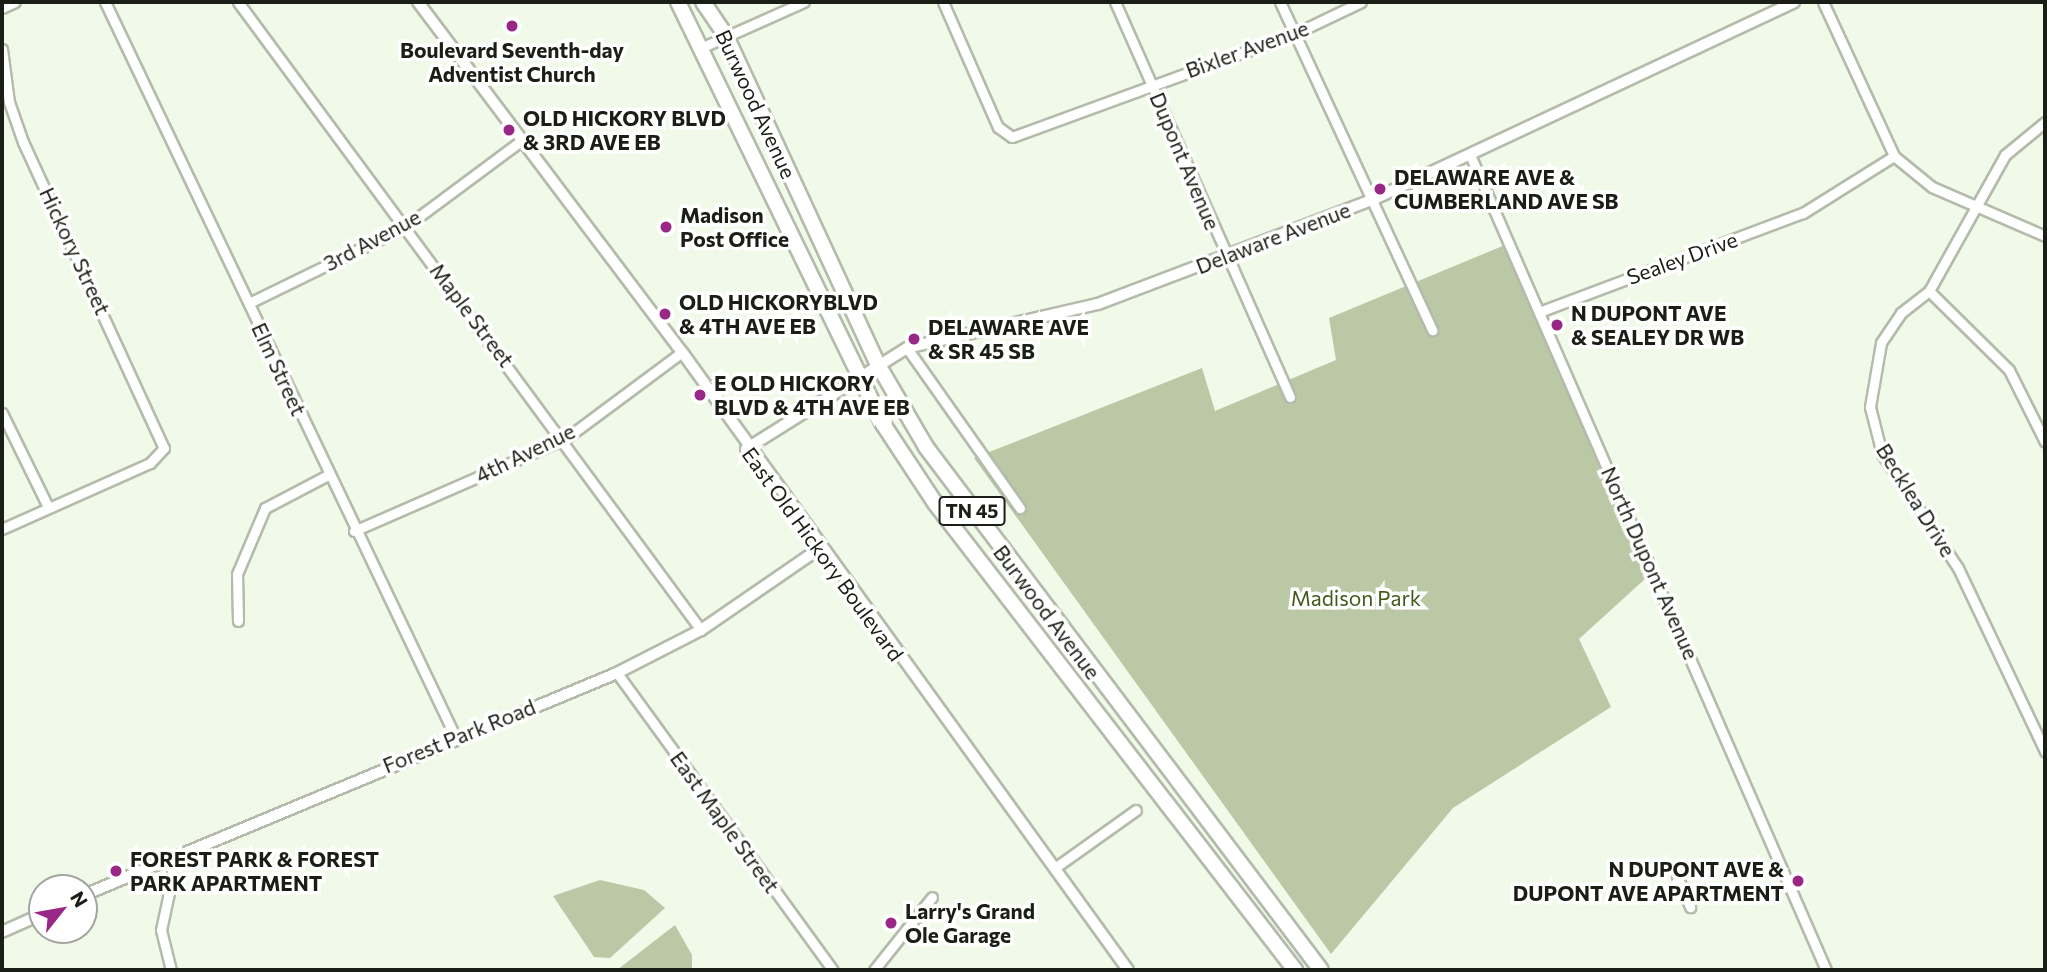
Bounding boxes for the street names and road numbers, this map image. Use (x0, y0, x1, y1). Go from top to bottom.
street label: Bixler Avenue (1182, 15, 1312, 83)
street label: Burwood Avenue (710, 26, 802, 182)
street label: Dupont Avenue (1145, 88, 1225, 234)
street label: Hickory Street (35, 183, 115, 319)
street label: Delaware Avenue (1192, 197, 1354, 279)
street label: 3rd Avenue (319, 204, 425, 276)
street label: Sealey Drive (1623, 226, 1741, 290)
street label: Maple Street (425, 258, 519, 372)
street label: Elm Street (247, 319, 311, 419)
street label: 4th Avenue (471, 418, 579, 488)
street label: Becklea Drive (1871, 439, 1961, 561)
street label: East Old Hickory Boulevard (737, 442, 909, 666)
street label: North Dupont Avenue (1596, 463, 1704, 663)
road number: TN 45 (937, 496, 1007, 526)
street label: Burwood Avenue (988, 540, 1106, 684)
street label: Forest Park Road (379, 694, 539, 778)
street label: East Maple Street (665, 746, 785, 898)

